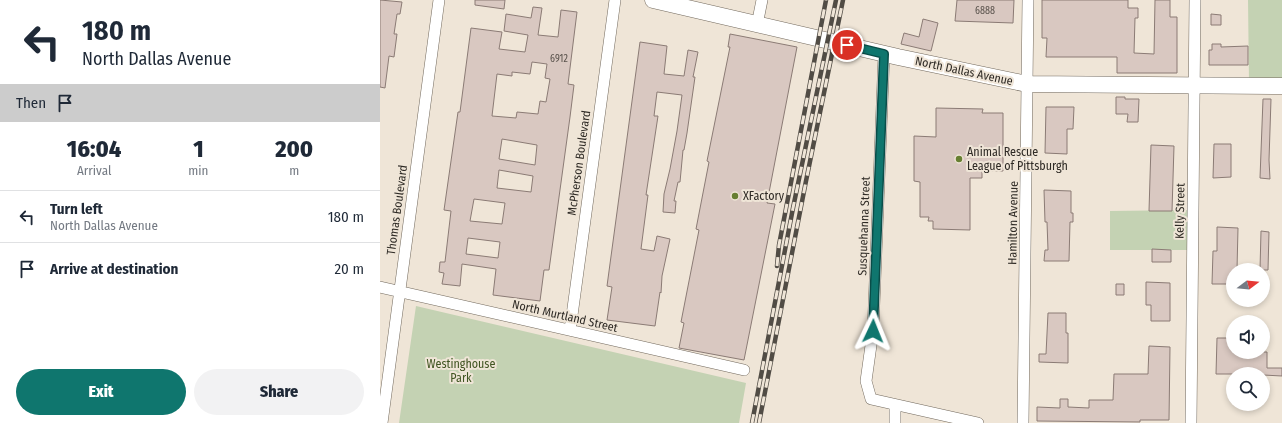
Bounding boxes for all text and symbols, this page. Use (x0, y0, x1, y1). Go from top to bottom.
house number: 6888 (975, 5, 995, 17)
text: 180 m (82, 14, 151, 47)
icon: left (16, 16, 68, 68)
pin (830, 28, 864, 62)
icon: arrive (836, 34, 858, 56)
text: North Dallas Avenue (82, 48, 231, 70)
house number: 6912 (550, 53, 568, 65)
street label: North Dallas Avenue (914, 54, 1014, 88)
icon: arrive (54, 92, 76, 114)
text: Then (16, 94, 46, 112)
street label: McPherson Boulevard (565, 110, 593, 216)
text: 16:04 (67, 135, 121, 163)
text: 1 (193, 135, 204, 163)
text: 200 (275, 135, 313, 163)
place label: Animal Rescue League of Pittsburgh (967, 145, 1068, 173)
marker: Animal Rescue League of Pittsburgh (954, 154, 964, 164)
text: Arrival (77, 163, 111, 178)
text: min (188, 163, 208, 178)
text: m (289, 163, 299, 178)
street label: Thomas Boulevard (384, 164, 410, 256)
street label: Susquehanna Street (855, 176, 873, 276)
street label: Hamilton Avenue (1005, 181, 1021, 265)
street label: Kelly Street (1173, 183, 1187, 239)
place label: XFactory (743, 189, 785, 203)
marker: XFactory (730, 191, 740, 201)
text: Turn left (50, 200, 103, 218)
icon: left (16, 206, 38, 228)
text: 180 m (328, 208, 364, 226)
text: North Dallas Avenue (50, 218, 158, 233)
icon: arrive (16, 258, 38, 280)
text: Arrive at destination (50, 260, 178, 278)
text: 20 m (335, 260, 364, 278)
north arrow (1226, 263, 1270, 307)
map controls (1226, 263, 1270, 411)
street label: North Murtland Street (511, 297, 619, 335)
position arrow (852, 310, 894, 352)
button: sound (1226, 315, 1270, 359)
park label: Westinghouse Park (427, 357, 495, 385)
button: search (1226, 367, 1270, 411)
button: Exit (16, 369, 186, 415)
button: Share (194, 369, 364, 415)

